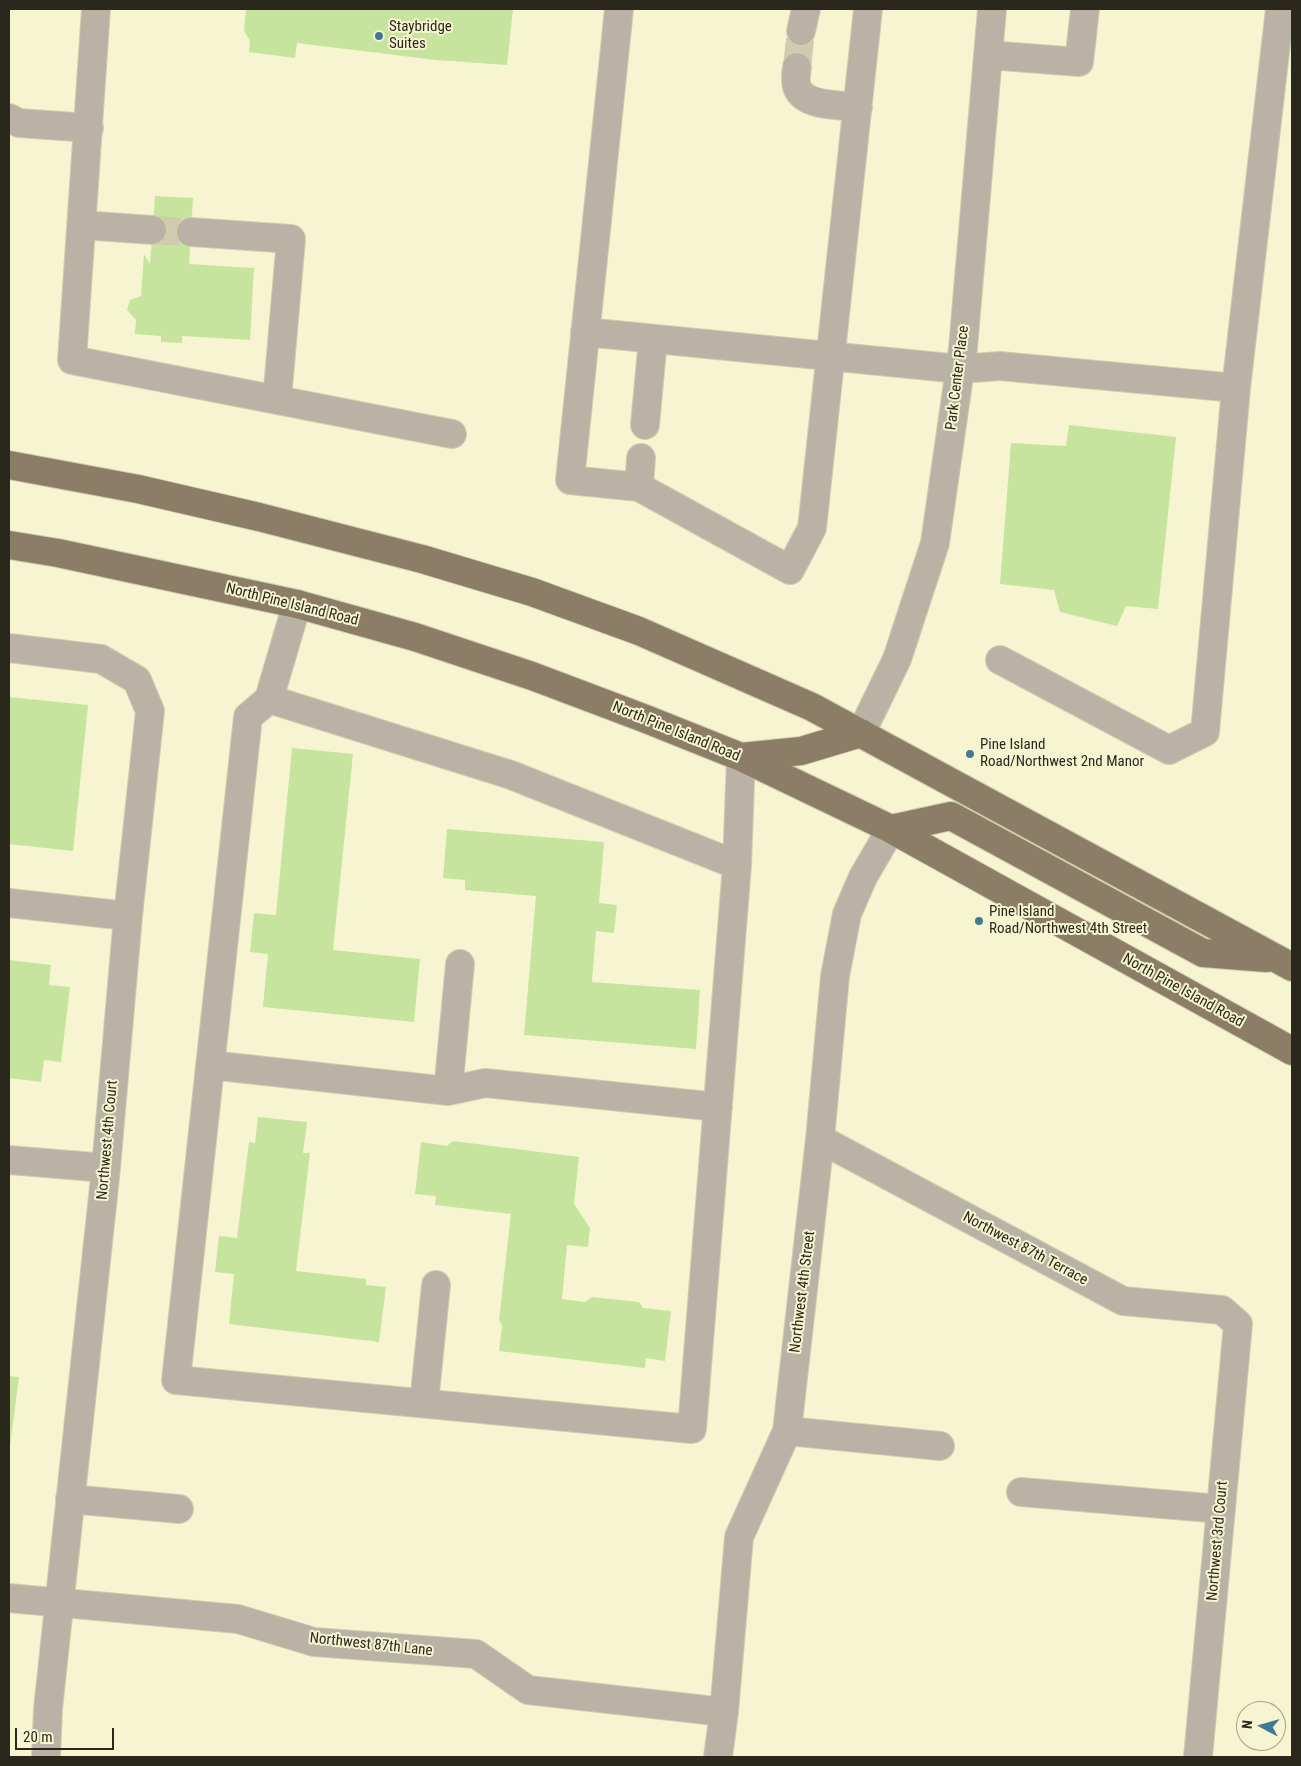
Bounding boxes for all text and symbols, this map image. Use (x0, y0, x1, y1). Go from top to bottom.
place label: Staybridge Suites (389, 18, 452, 53)
marker: Staybridge Suites (373, 30, 385, 42)
street label: Park Center Place (943, 325, 973, 431)
street label: North Pine Island Road (224, 580, 360, 630)
street label: North Pine Island Road (610, 698, 742, 766)
place label: Pine Island Road/Northwest 2nd Manor (980, 736, 1144, 771)
marker: Pine Island Road/Northwest 2nd Manor (964, 748, 976, 760)
place label: Pine Island Road/Northwest 4th Street (989, 903, 1147, 938)
marker: Pine Island Road/Northwest 4th Street (973, 915, 985, 927)
street label: North Pine Island Road (1119, 950, 1247, 1032)
street label: Northwest 4th Court (94, 1079, 122, 1201)
street label: Northwest 87th Terrace (959, 1208, 1091, 1290)
street label: Northwest 4th Street (787, 1230, 819, 1354)
street label: Northwest 3rd Court (1204, 1480, 1232, 1602)
street label: Northwest 87th Lane (309, 1630, 433, 1660)
north arrow (1236, 1701, 1286, 1751)
scale bar (18, 1718, 116, 1750)
text: N (1239, 1719, 1255, 1730)
text: 20 m (23, 1728, 53, 1746)

